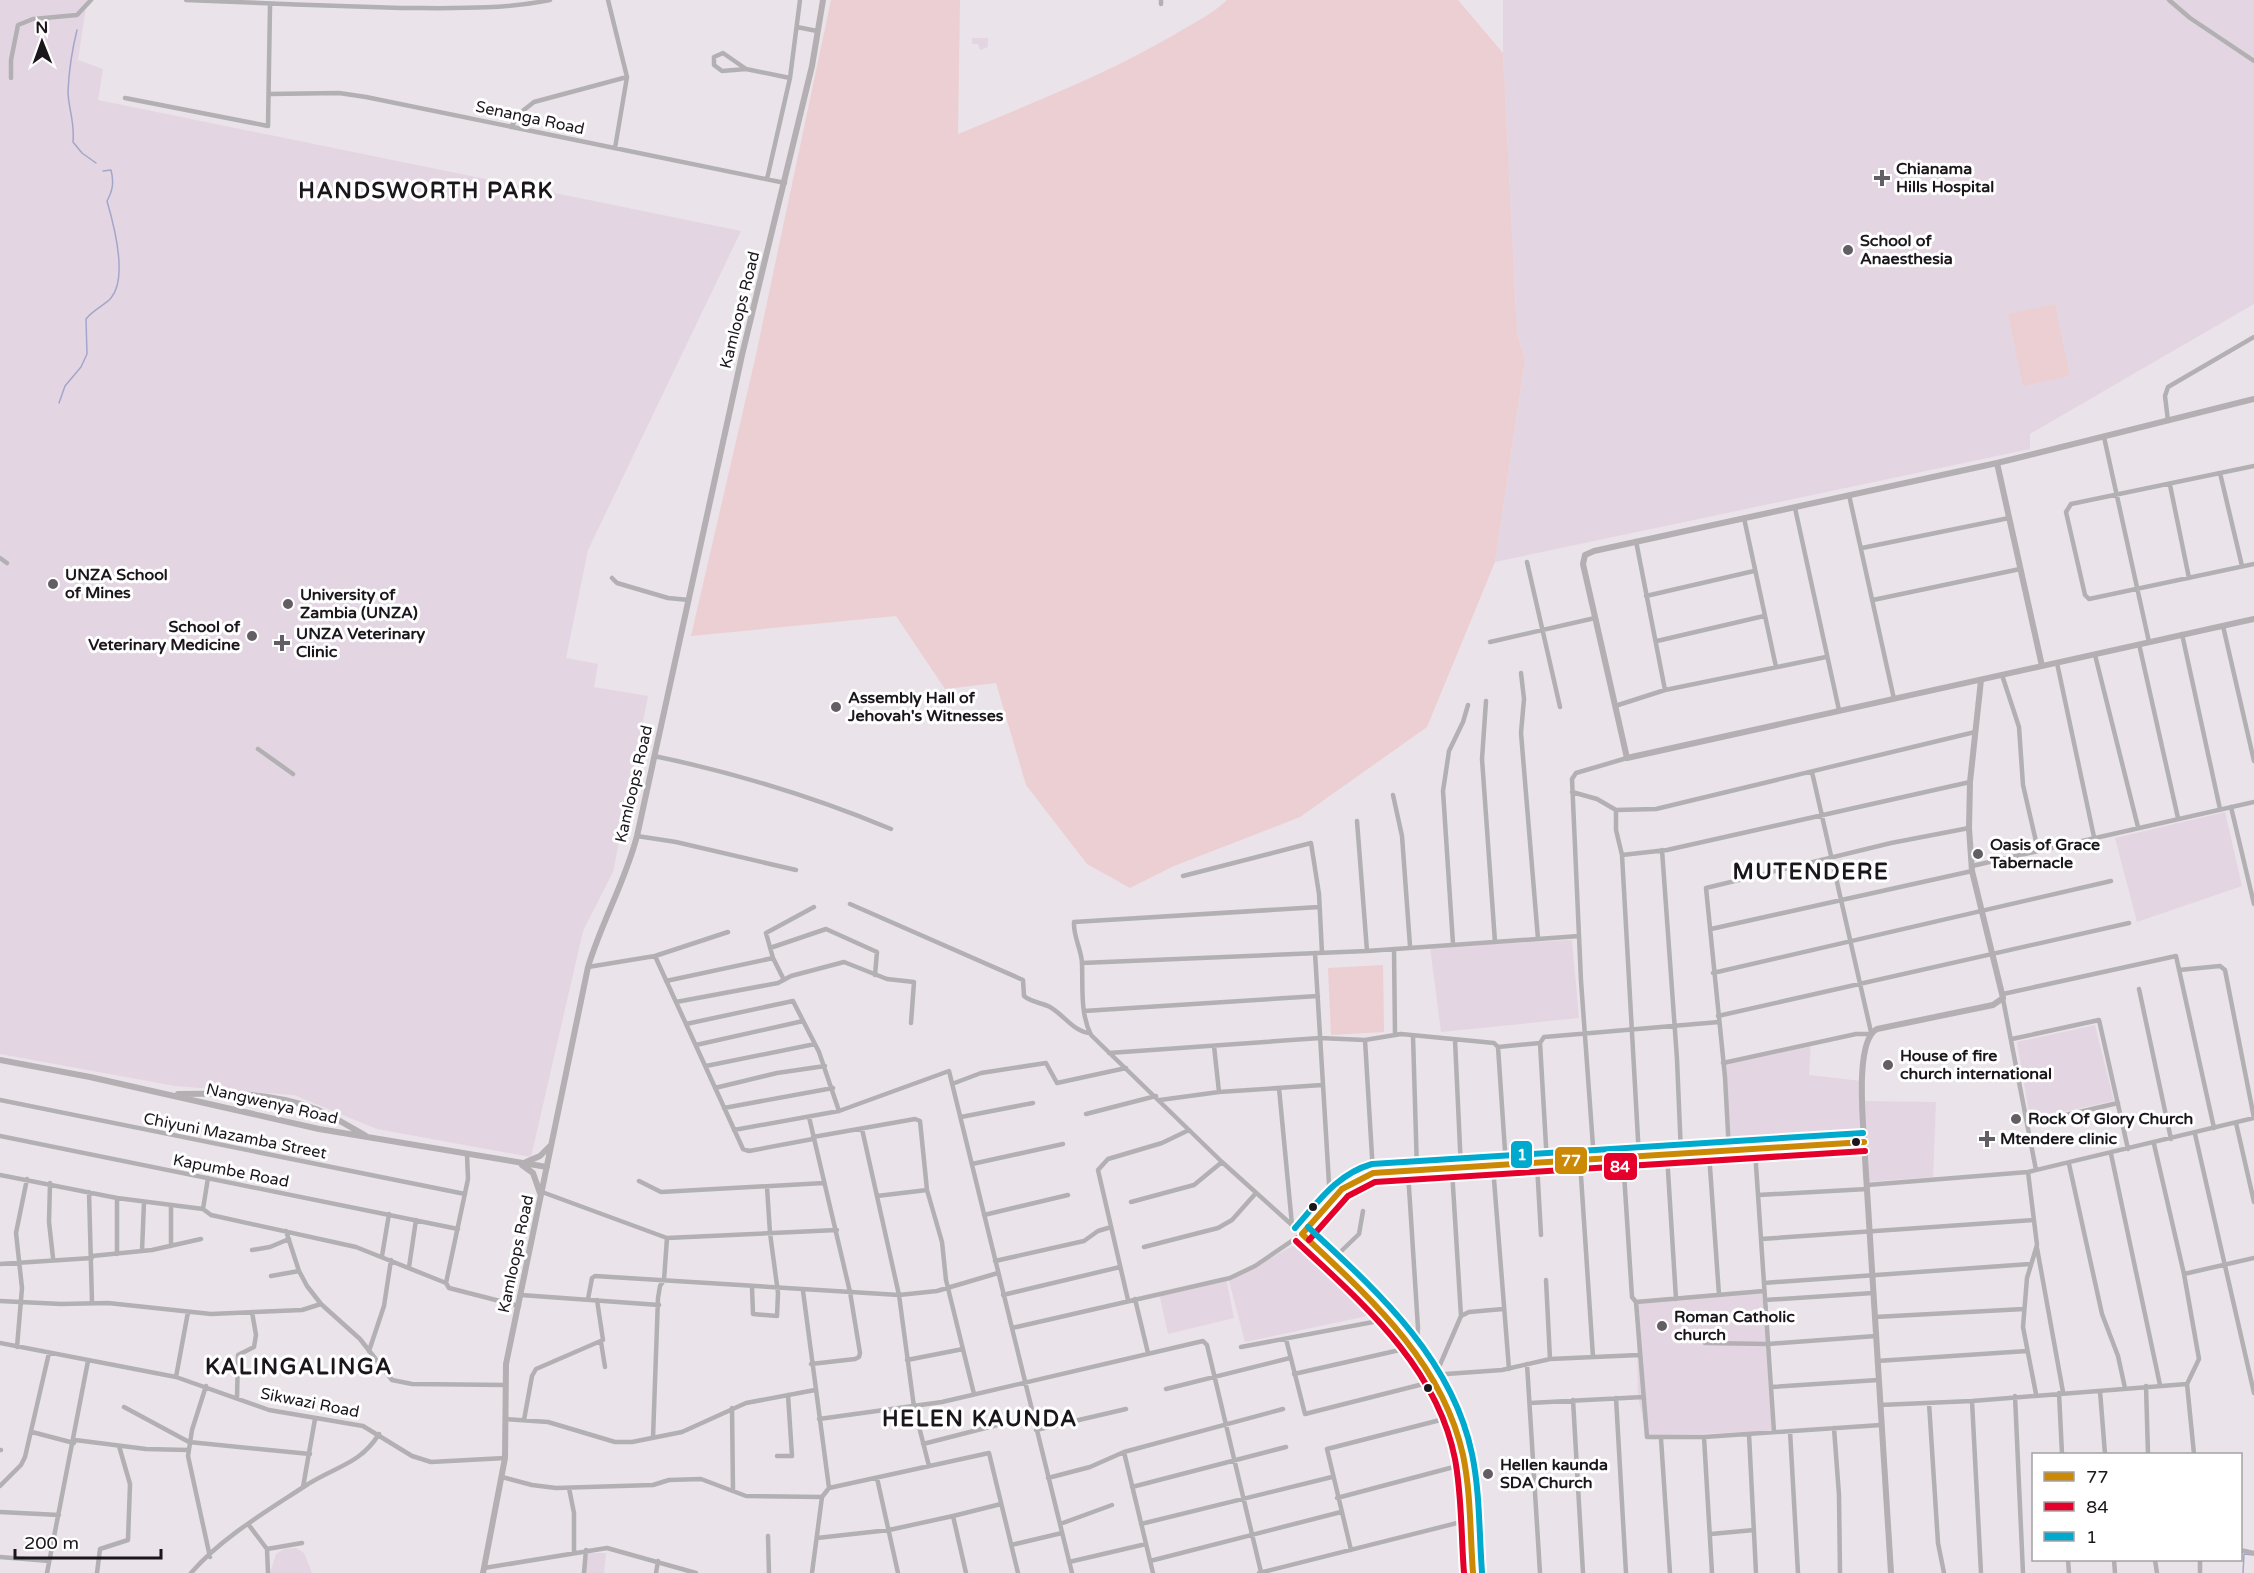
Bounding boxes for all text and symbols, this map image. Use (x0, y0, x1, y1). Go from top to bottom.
north arrow (12, 12, 72, 72)
text: N (35, 18, 48, 38)
street label: Senanga Road (474, 97, 586, 139)
place label: Chianama Hills Hospital (1896, 159, 1994, 197)
marker: Chianama Hills Hospital (1873, 169, 1891, 187)
district label: HANDSWORTH PARK (298, 178, 554, 204)
place label: School of Anaesthesia (1860, 231, 1953, 269)
marker: School of Anaesthesia (1841, 243, 1855, 257)
street label: Kamloops Road (716, 249, 764, 371)
place label: UNZA School of Mines (65, 565, 168, 603)
marker: UNZA School of Mines (46, 577, 60, 591)
place label: University of Zambia (UNZA) (300, 585, 418, 623)
marker: University of Zambia (UNZA) (281, 597, 295, 611)
place label: School of Veterinary Medicine (88, 617, 241, 655)
place label: UNZA Veterinary Clinic (296, 624, 426, 662)
marker: School of Veterinary Medicine (245, 629, 259, 643)
marker: UNZA Veterinary Clinic (273, 634, 291, 652)
place label: Assembly Hall of Jehovah's Witnesses (847, 688, 1004, 726)
marker: Assembly Hall of Jehovah's Witnesses (829, 700, 843, 714)
street label: Kamloops Road (611, 723, 657, 845)
place label: Oasis of Grace Tabernacle (1989, 835, 2100, 873)
marker: Oasis of Grace Tabernacle (1971, 847, 1985, 861)
district label: MUTENDERE (1733, 859, 1889, 885)
place label: House of fire church international (1900, 1046, 2052, 1084)
marker: House of fire church international (1881, 1058, 1895, 1072)
street label: Nangwenya Road (204, 1079, 340, 1129)
street label: Chiyuni Mazamba Street (142, 1108, 328, 1164)
place label: Rock Of Glory Church (2028, 1109, 2193, 1129)
marker: Rock Of Glory Church (2009, 1112, 2023, 1126)
place label: Mtendere clinic (2000, 1129, 2118, 1149)
marker: Mtendere clinic (1978, 1130, 1996, 1148)
unlabelled marker (1850, 1136, 1862, 1148)
line badge: 1 (1510, 1140, 1533, 1169)
text: 1 (1517, 1145, 1527, 1165)
line badge: 77 (1554, 1146, 1588, 1175)
street label: Kapumbe Road (171, 1150, 291, 1192)
text: 77 (1561, 1151, 1581, 1171)
line badge: 84 (1603, 1152, 1638, 1181)
text: 84 (1610, 1157, 1630, 1177)
street label: Kamloops Road (494, 1193, 538, 1315)
unlabelled marker (1307, 1201, 1319, 1213)
place label: Roman Catholic church (1674, 1307, 1795, 1345)
marker: Roman Catholic church (1655, 1319, 1669, 1333)
district label: KALINGALINGA (205, 1354, 393, 1380)
unlabelled marker (1422, 1382, 1434, 1394)
street label: Sikwazi Road (259, 1384, 361, 1422)
district label: HELEN KAUNDA (882, 1406, 1078, 1432)
legend (2032, 1453, 2242, 1561)
place label: Hellen kaunda SDA Church (1500, 1455, 1608, 1493)
text: 77 (2086, 1466, 2109, 1488)
marker: Hellen kaunda SDA Church (1481, 1467, 1495, 1481)
text: 84 (2086, 1496, 2109, 1518)
scale bar (15, 1522, 160, 1560)
text: 1 (2086, 1526, 2097, 1548)
text: 200 m (24, 1532, 79, 1554)

